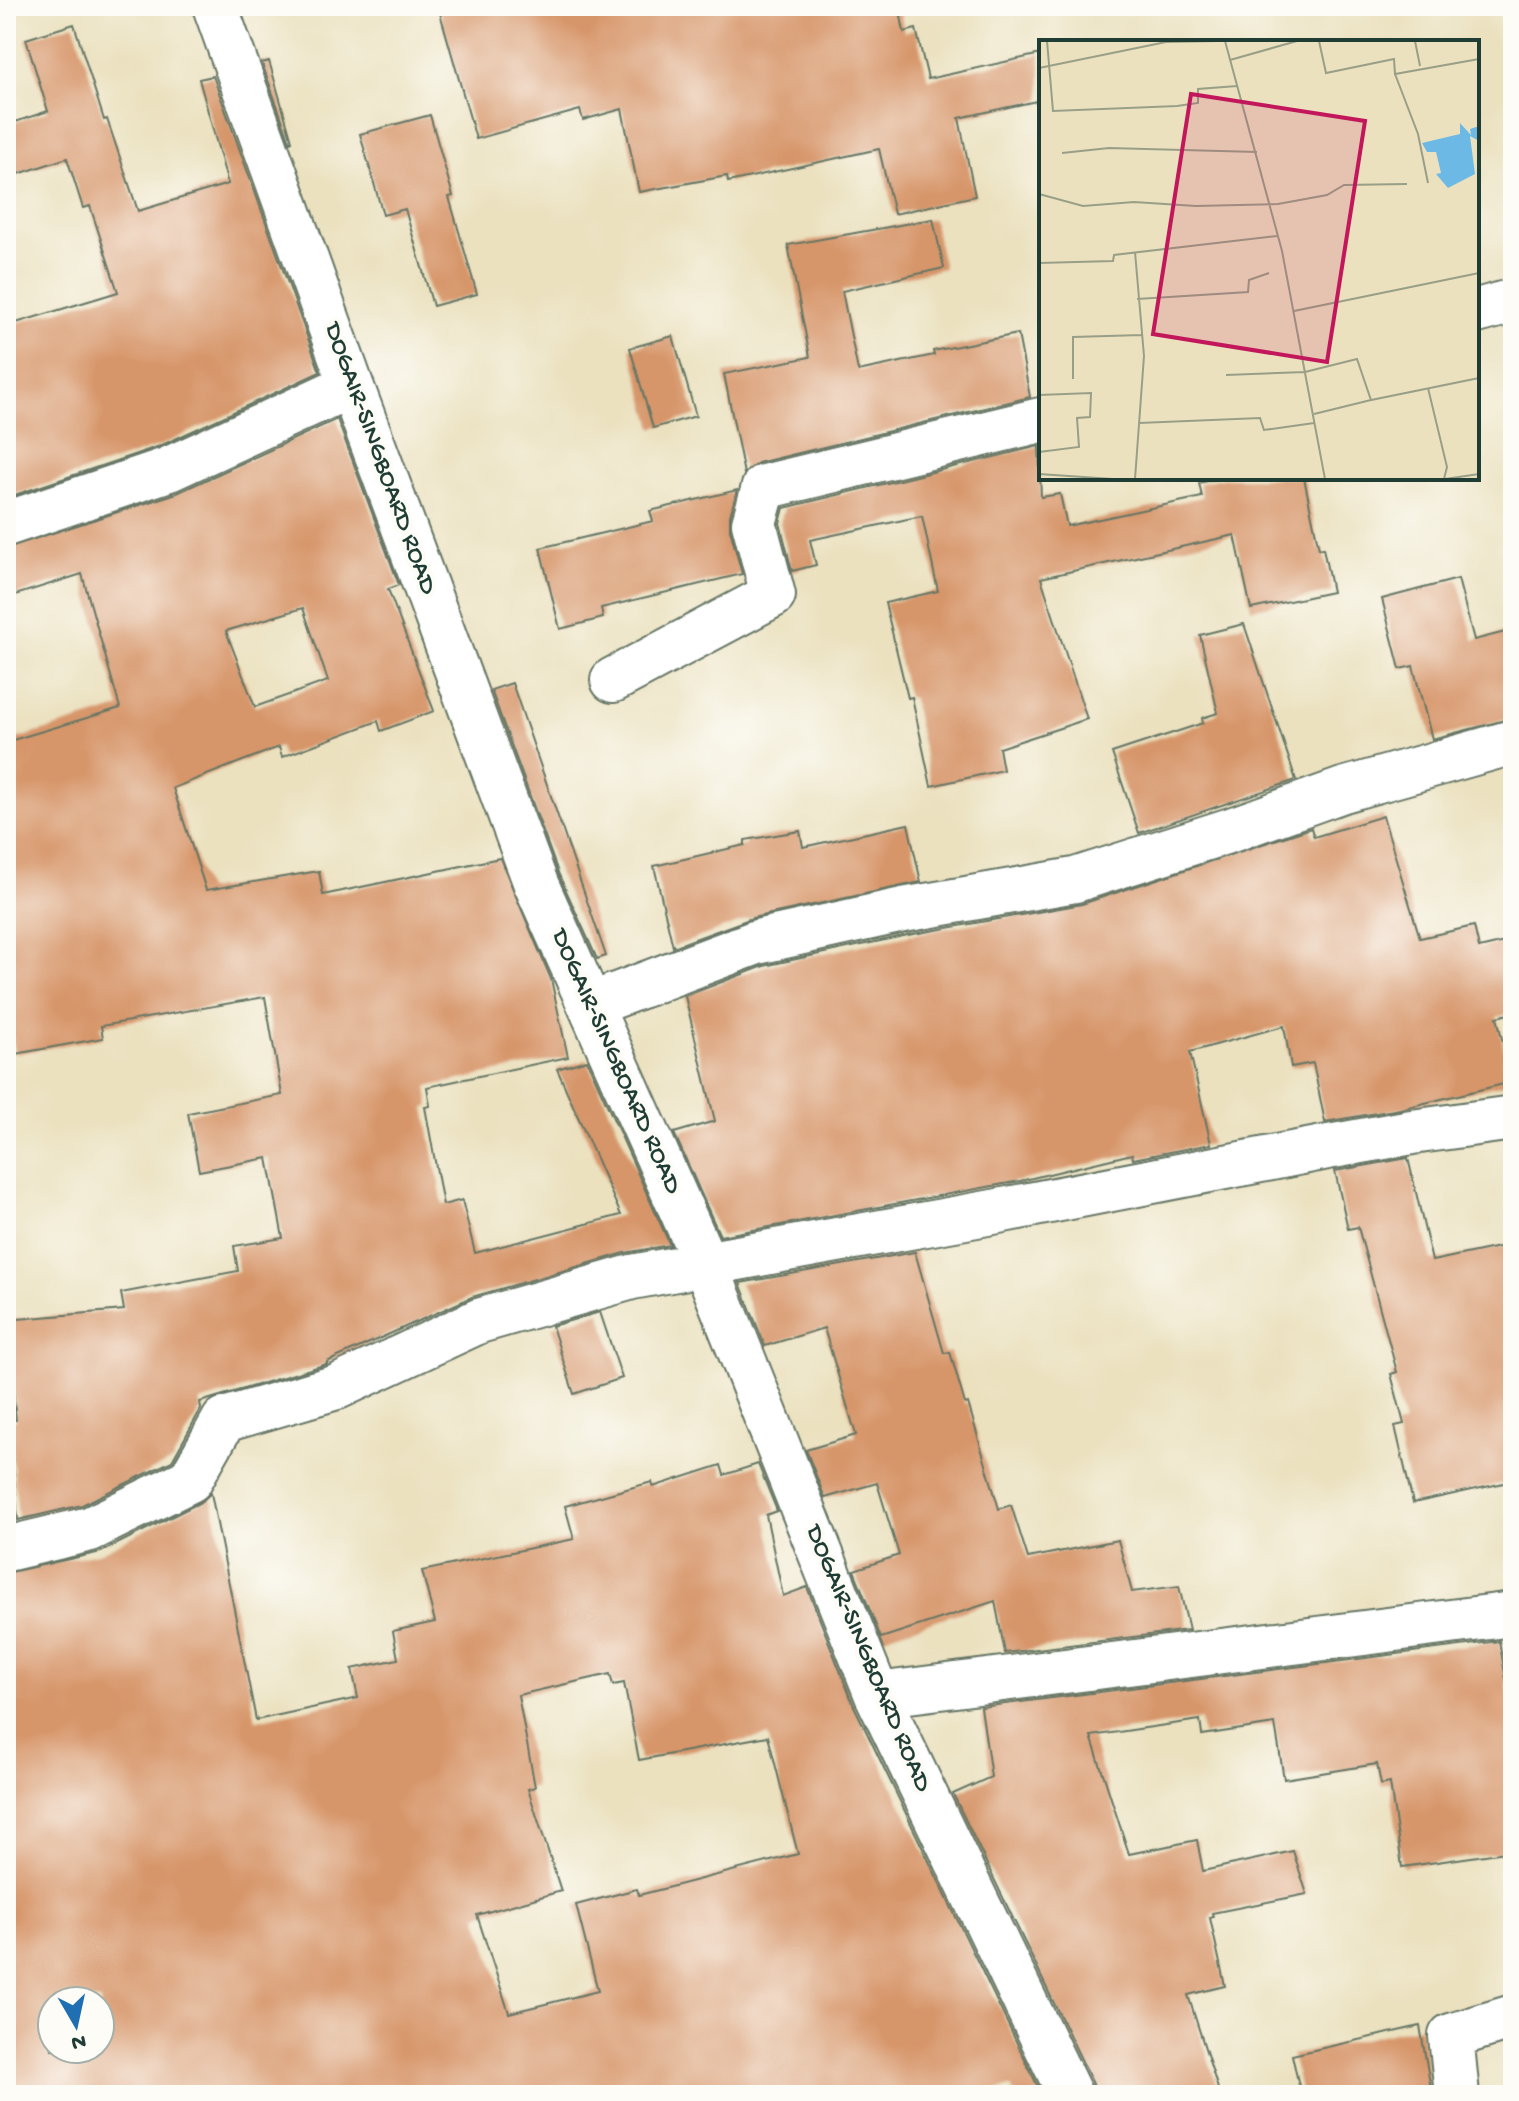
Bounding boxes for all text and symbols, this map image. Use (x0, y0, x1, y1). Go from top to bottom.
inset map (1039, 40, 1479, 480)
street label: DOGAIR-SINGBOARD ROAD (315, 317, 443, 599)
street label: DOGAIR-SINGBOARD ROAD (542, 923, 687, 1199)
street label: DOGAIR-SINGBOARD ROAD (796, 1519, 937, 1797)
north arrow (36, 1985, 116, 2065)
text: N (69, 2027, 88, 2055)

